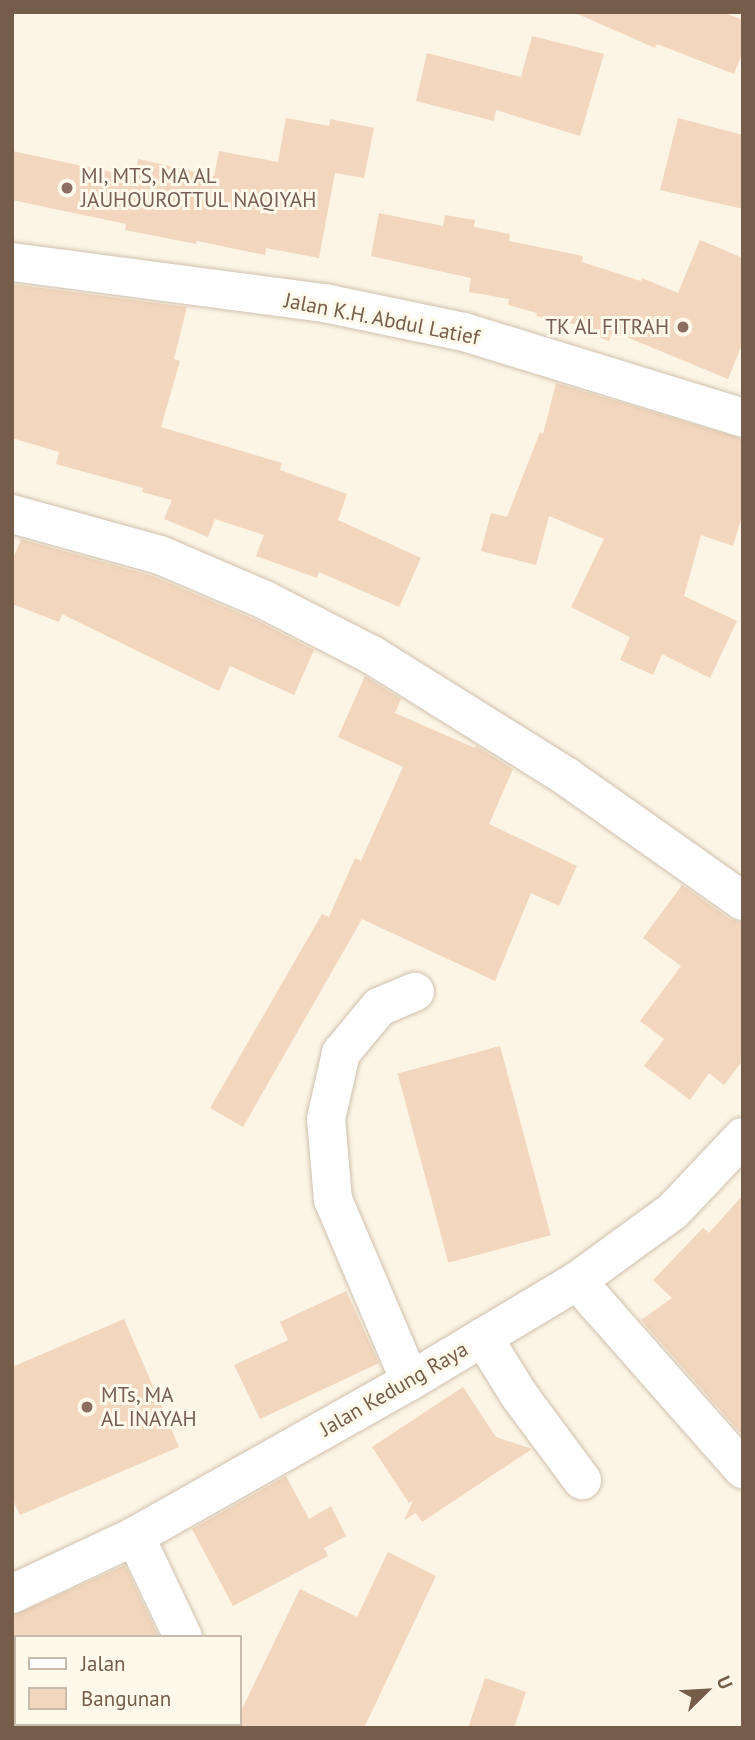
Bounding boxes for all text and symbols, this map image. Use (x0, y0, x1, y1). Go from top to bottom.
place label: MI, MTS, MA AL JAUHOUROTTUL NAQIYAH (81, 163, 317, 213)
marker: MI, MTS, MA AL JAUHOUROTTUL NAQIYAH (59, 180, 75, 196)
street label: Jalan K.H. Abdul Latief (281, 287, 483, 351)
place label: TK AL FITRAH (543, 314, 669, 340)
marker: TK AL FITRAH (675, 319, 691, 335)
street label: Jalan Kedung Raya (316, 1336, 472, 1442)
place label: MTs, MA AL INAYAH (101, 1382, 198, 1432)
marker: MTs, MA AL INAYAH (79, 1399, 95, 1415)
legend (14, 1635, 242, 1726)
text: Jalan (81, 1650, 126, 1677)
north arrow (671, 1656, 741, 1726)
text: U (712, 1672, 739, 1693)
text: Bangunan (81, 1685, 171, 1712)

